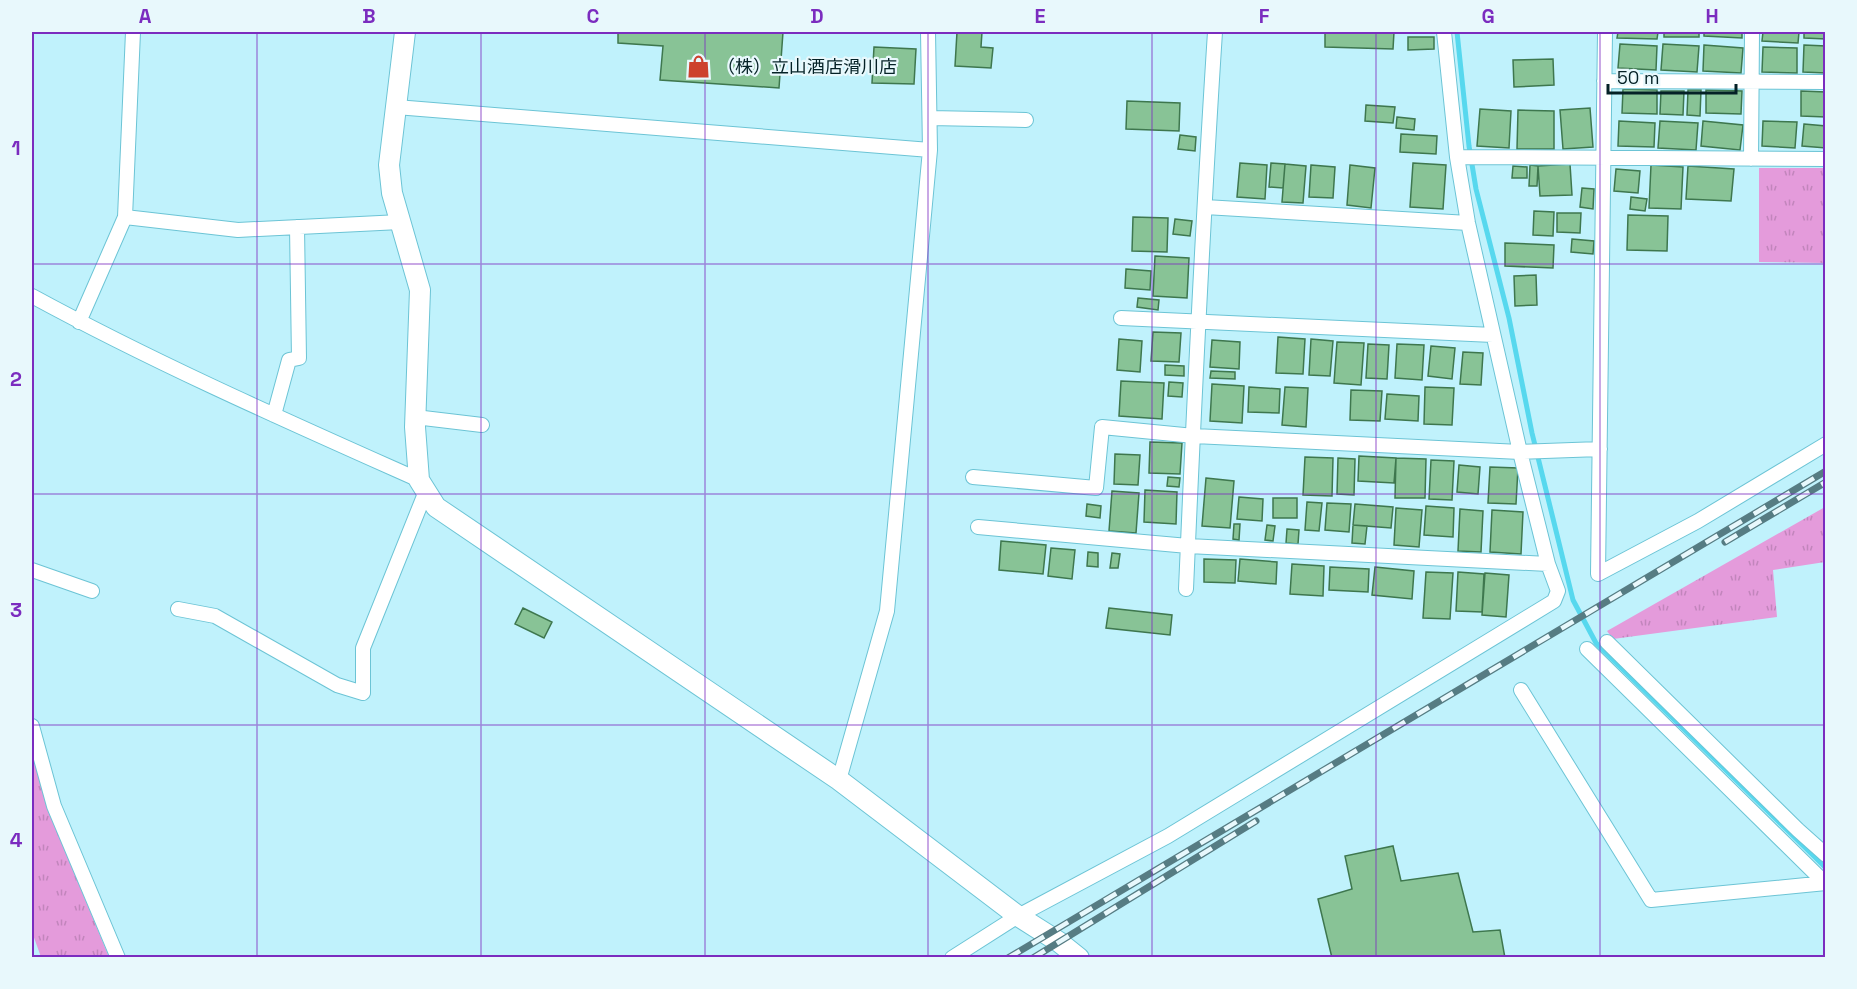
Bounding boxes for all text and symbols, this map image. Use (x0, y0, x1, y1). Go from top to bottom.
text: A (139, 3, 152, 29)
text: B (362, 3, 376, 29)
text: C (587, 3, 600, 29)
text: D (810, 3, 824, 29)
text: E (1034, 3, 1046, 29)
text: F (1259, 3, 1270, 29)
text: G (1481, 3, 1495, 29)
text: H (1705, 3, 1719, 29)
shop icon: （株）立山酒店滑川店 (686, 54, 712, 80)
place label: （株）立山酒店滑川店 (717, 55, 897, 78)
scale bar (1608, 57, 1736, 95)
text: 50 m (1617, 66, 1659, 89)
text: 1 (11, 135, 21, 161)
text: 2 (10, 366, 22, 392)
text: 3 (10, 597, 22, 623)
text: 4 (10, 827, 23, 853)

